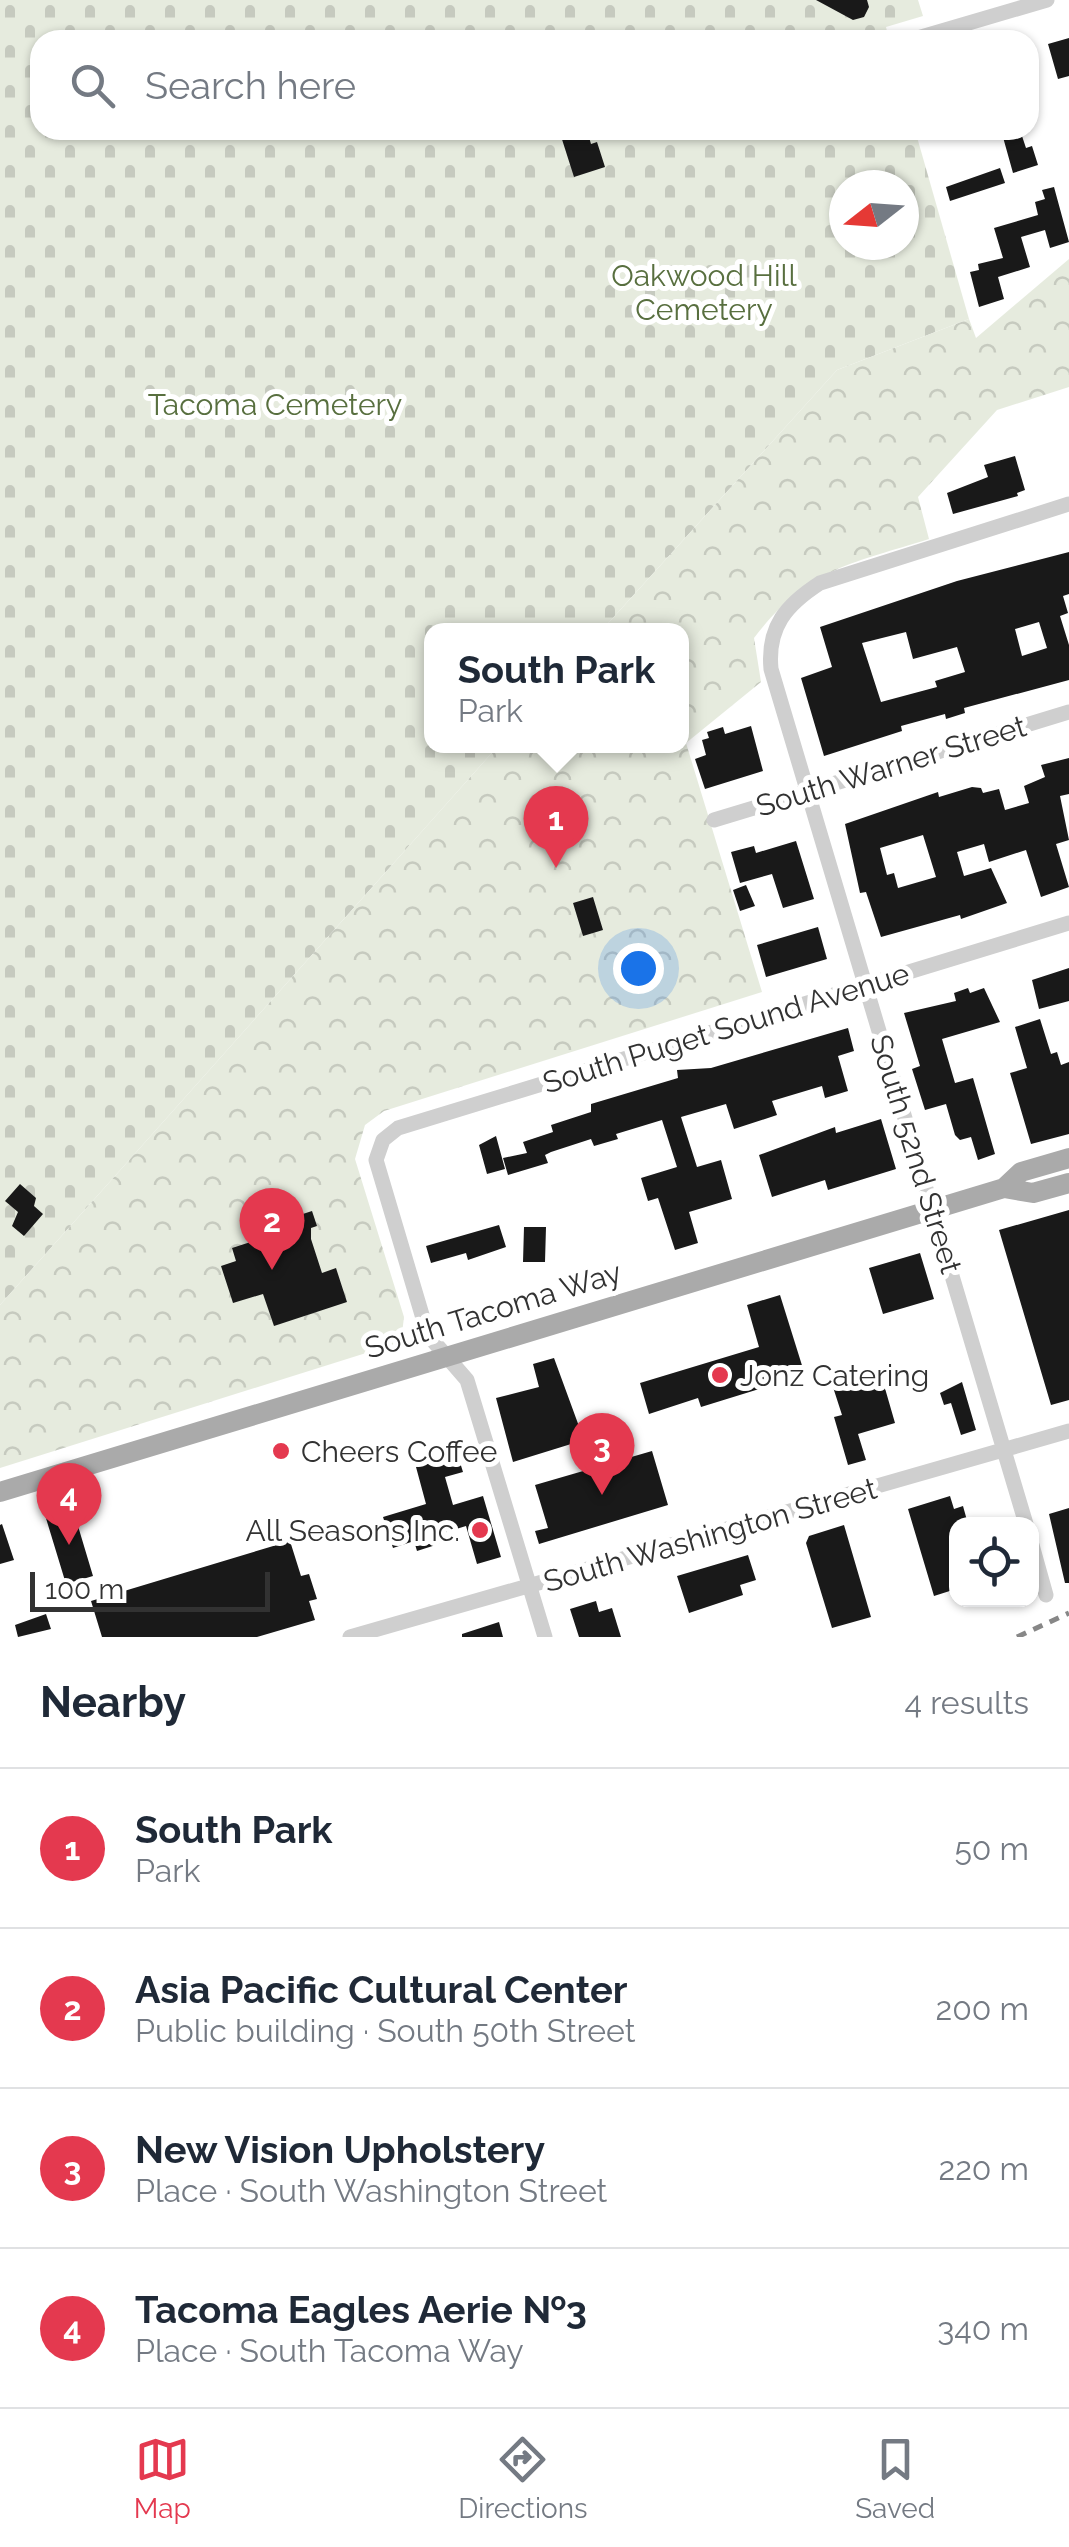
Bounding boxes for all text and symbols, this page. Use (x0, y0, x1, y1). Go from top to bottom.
search box (30, 30, 1039, 140)
icon: search (65, 58, 120, 113)
text: Search here (145, 63, 356, 108)
north arrow (829, 170, 919, 260)
park label: Oakwood Hill Cemetery (611, 258, 798, 327)
park label: Tacoma Cemetery (148, 387, 402, 422)
popup (424, 623, 689, 753)
text: South Park (458, 647, 655, 692)
text: Park (458, 692, 523, 729)
street label: South Warner Street (752, 708, 1030, 824)
pin: 1 (524, 786, 588, 868)
your location (613, 943, 664, 994)
street label: South Puget Sound Avenue (539, 956, 913, 1100)
street label: South 52nd Street (863, 1030, 969, 1278)
pin: 2 (240, 1188, 304, 1270)
street label: South Tacoma Way (361, 1254, 625, 1366)
place label: Jonz Catering (740, 1358, 929, 1393)
marker: Jonz Catering (709, 1364, 731, 1386)
pin: 3 (570, 1412, 634, 1495)
place label: Cheers Coffee (301, 1434, 497, 1469)
marker: Cheers Coffee (270, 1440, 292, 1462)
pin: 4 (36, 1462, 102, 1545)
street label: South Washington Street (540, 1471, 880, 1599)
place label: All Seasons Inc. (245, 1513, 460, 1548)
map controls (949, 1517, 1039, 1607)
button: locate (949, 1517, 1039, 1607)
marker: All Seasons Inc. (469, 1519, 491, 1541)
scale bar (30, 1567, 270, 1612)
text: 100 m (45, 1573, 124, 1606)
text: Nearby (40, 1678, 186, 1727)
text: 4 results (905, 1684, 1029, 1721)
text: South Park (135, 1807, 333, 1852)
text: 1 (65, 1830, 80, 1867)
text: 50 m (954, 1830, 1029, 1867)
text: Park (135, 1852, 200, 1889)
text: Asia Pacific Cultural Center (135, 1967, 628, 2012)
text: 2 (63, 1990, 82, 2027)
text: 200 m (936, 1990, 1029, 2027)
text: Public building · South 50th Street (135, 2012, 635, 2049)
text: New Vision Upholstery (135, 2127, 545, 2172)
text: 3 (64, 2150, 81, 2187)
text: 220 m (939, 2150, 1029, 2187)
text: Place · South Washington Street (135, 2172, 607, 2209)
text: Tacoma Eagles Aerie №3 (135, 2287, 587, 2332)
text: 4 (63, 2310, 82, 2347)
text: 340 m (937, 2310, 1029, 2347)
text: Place · South Tacoma Way (135, 2332, 524, 2369)
tab: Map (134, 2432, 191, 2525)
tab: Directions (458, 2432, 588, 2525)
tab: Saved (855, 2432, 935, 2525)

